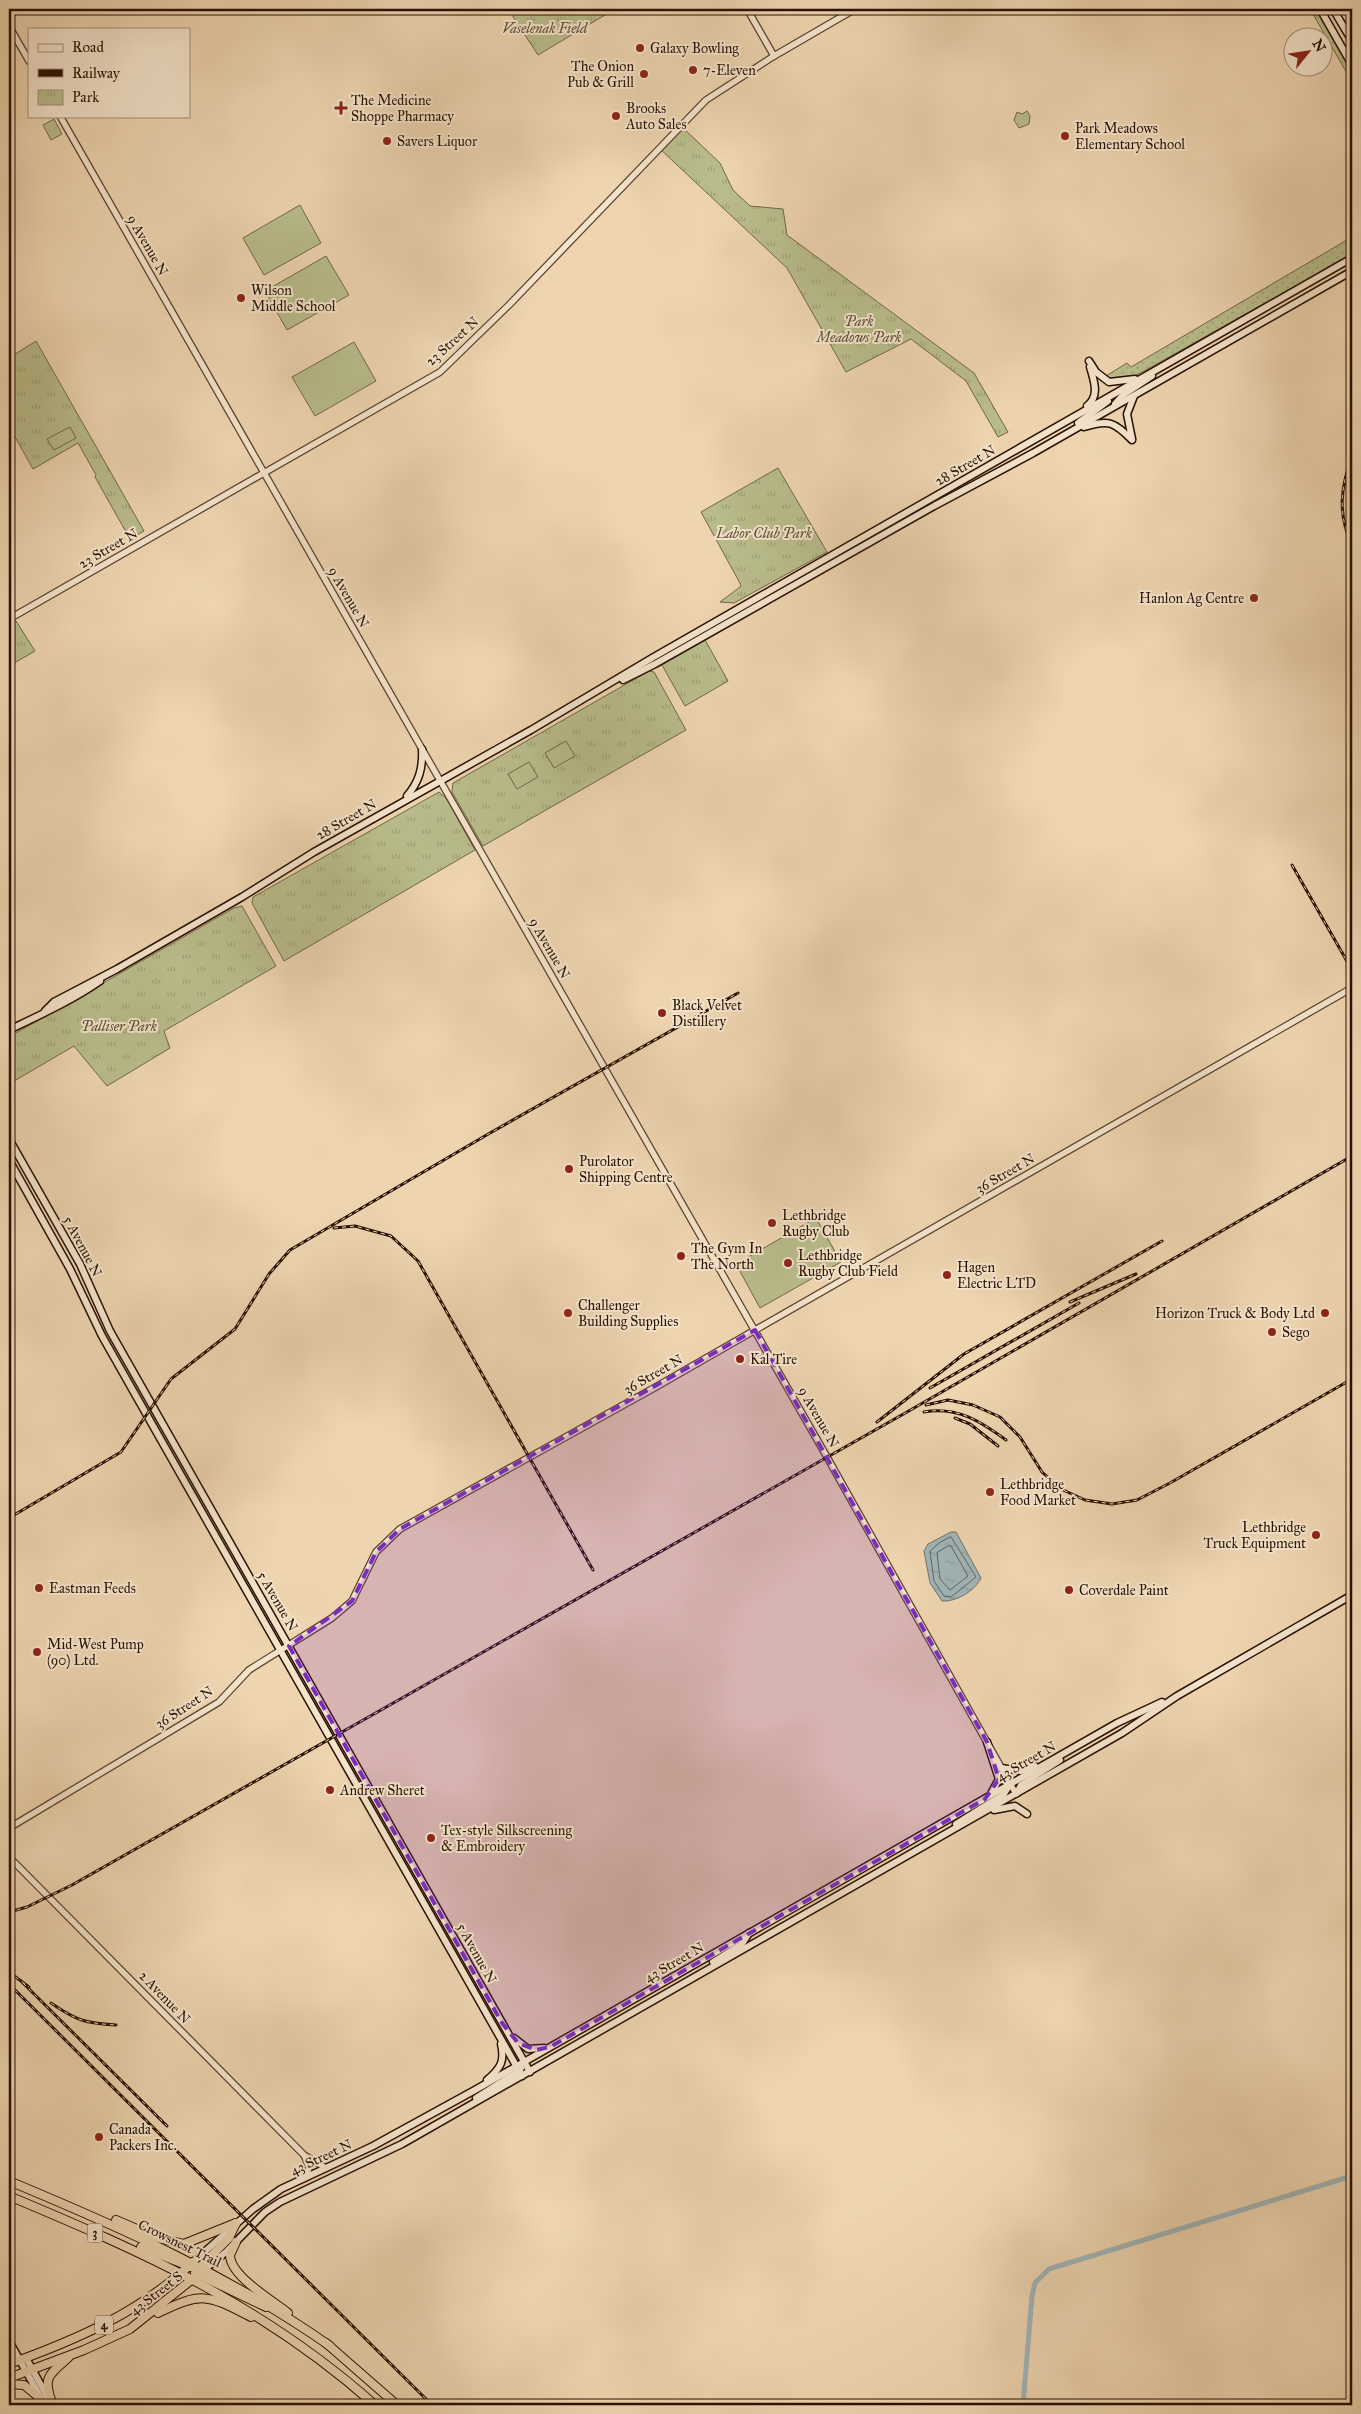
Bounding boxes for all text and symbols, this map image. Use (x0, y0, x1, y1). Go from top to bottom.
park label: Vaselenak Field (503, 20, 589, 37)
legend (28, 28, 190, 118)
north arrow (1284, 28, 1334, 78)
text: N (1308, 36, 1329, 55)
text: Road (72, 38, 104, 56)
place label: Galaxy Bowling (650, 40, 739, 57)
marker: Galaxy Bowling (634, 42, 646, 54)
place label: The Onion Pub & Grill (567, 58, 634, 91)
place label: 7-Eleven (703, 62, 756, 79)
text: Railway (72, 64, 121, 82)
marker: 7-Eleven (687, 64, 699, 76)
marker: The Onion Pub & Grill (638, 68, 650, 80)
text: Park (72, 88, 99, 106)
place label: The Medicine Shoppe Pharmacy (351, 92, 454, 125)
place label: Brooks Auto Sales (625, 100, 687, 133)
marker: The Medicine Shoppe Pharmacy (335, 102, 347, 114)
marker: Brooks Auto Sales (610, 110, 622, 122)
place label: Park Meadows Elementary School (1075, 120, 1185, 153)
marker: Park Meadows Elementary School (1059, 130, 1071, 142)
place label: Savers Liquor (397, 133, 478, 151)
marker: Savers Liquor (381, 135, 393, 147)
street label: 9 Avenue N (123, 212, 172, 279)
place label: Wilson Middle School (251, 282, 336, 315)
marker: Wilson Middle School (235, 292, 247, 304)
street label: 23 Street N (422, 313, 482, 369)
park label: Park Meadows Park (815, 313, 902, 346)
street label: 28 Street N (932, 441, 999, 490)
street label: 23 Street N (76, 525, 141, 572)
park label: Labor Club Park (715, 525, 813, 542)
street label: 9 Avenue N (324, 564, 373, 631)
place label: Hanlon Ag Centre (1139, 590, 1244, 607)
marker: Hanlon Ag Centre (1248, 592, 1260, 604)
street label: 28 Street N (313, 795, 380, 844)
street label: 9 Avenue N (525, 915, 574, 982)
place label: Black Velvet Distillery (672, 997, 742, 1030)
marker: Black Velvet Distillery (656, 1007, 668, 1019)
park label: Palliser Park (81, 1018, 158, 1035)
street label: 36 Street N (973, 1150, 1038, 1197)
place label: Purolator Shipping Centre (579, 1153, 673, 1186)
marker: Purolator Shipping Centre (563, 1163, 575, 1175)
place label: Lethbridge Rugby Club (782, 1207, 850, 1240)
street label: 5 Avenue N (59, 1213, 106, 1280)
marker: Lethbridge Rugby Club (766, 1217, 778, 1229)
place label: The Gym In The North (691, 1240, 763, 1273)
place label: Lethbridge Rugby Club Field (798, 1247, 898, 1280)
marker: The Gym In The North (675, 1250, 687, 1262)
marker: Lethbridge Rugby Club Field (782, 1257, 794, 1269)
place label: Hagen Electric LTD (957, 1259, 1036, 1292)
marker: Hagen Electric LTD (941, 1269, 953, 1281)
place label: Challenger Building Supplies (578, 1297, 678, 1330)
place label: Horizon Truck & Body Ltd (1155, 1305, 1315, 1322)
marker: Challenger Building Supplies (562, 1307, 574, 1319)
marker: Horizon Truck & Body Ltd (1319, 1307, 1331, 1319)
place label: Sego (1282, 1324, 1310, 1341)
marker: Sego (1266, 1326, 1278, 1338)
street label: 36 Street N (621, 1351, 686, 1398)
place label: Kal Tire (750, 1351, 797, 1368)
marker: Kal Tire (734, 1353, 746, 1365)
street label: 9 Avenue N (794, 1384, 843, 1451)
place label: Lethbridge Food Market (1000, 1476, 1076, 1509)
marker: Lethbridge Food Market (984, 1486, 996, 1498)
place label: Lethbridge Truck Equipment (1204, 1519, 1306, 1553)
marker: Lethbridge Truck Equipment (1310, 1529, 1322, 1541)
street label: 5 Avenue N (254, 1568, 302, 1634)
place label: Eastman Feeds (49, 1580, 136, 1597)
marker: Eastman Feeds (33, 1582, 45, 1594)
place label: Coverdale Paint (1079, 1582, 1169, 1599)
marker: Coverdale Paint (1063, 1584, 1075, 1596)
place label: Mid-West Pump (90) Ltd. (47, 1636, 144, 1670)
marker: Mid-West Pump (90) Ltd. (31, 1646, 43, 1658)
street label: 36 Street N (152, 1682, 216, 1732)
street label: 43 Street N (993, 1737, 1059, 1785)
place label: Andrew Sheret (339, 1782, 425, 1799)
marker: Andrew Sheret (324, 1784, 336, 1796)
place label: Tex-style Silkscreening & Embroidery (441, 1822, 572, 1855)
marker: Tex-style Silkscreening & Embroidery (425, 1832, 437, 1844)
street label: 5 Avenue N (453, 1920, 500, 1987)
street label: 43 Street N (641, 1938, 707, 1986)
street label: 2 Avenue N (135, 1967, 194, 2027)
place label: Canada Packers Inc. (109, 2121, 177, 2154)
marker: Canada Packers Inc. (93, 2131, 105, 2143)
street label: 43 Street N (288, 2136, 355, 2179)
street label: Crowsnest Trail (135, 2216, 224, 2271)
road number: 3 (88, 2224, 102, 2242)
street label: 43 Street S (127, 2268, 186, 2319)
road number: 4 (95, 2316, 113, 2334)

